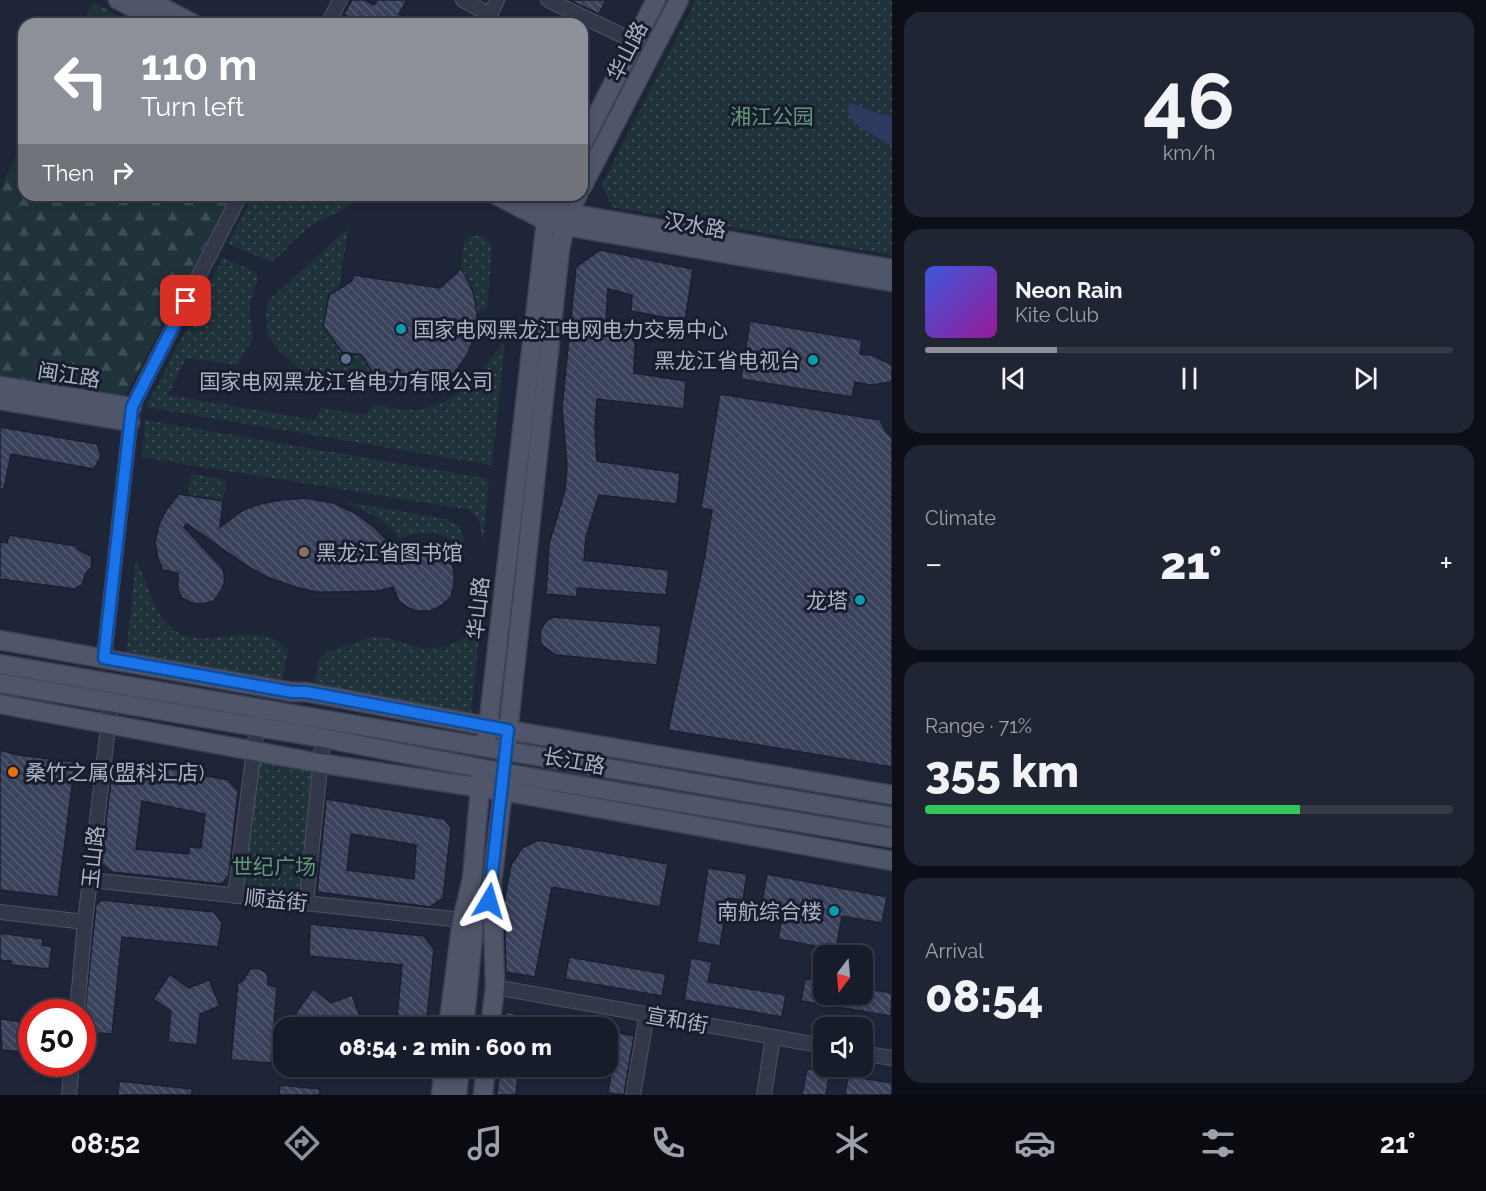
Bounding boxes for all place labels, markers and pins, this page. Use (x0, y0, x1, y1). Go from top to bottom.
pin (160, 275, 211, 326)
place label: 国家电网黑龙江电网电力交易中心 (413, 317, 728, 342)
marker: 国家电网黑龙江电网电力交易中心 (394, 322, 408, 336)
place label: 黑龙江省电视台 (654, 348, 801, 373)
marker: 国家电网黑龙江省电力有限公司 (339, 352, 353, 366)
marker: 黑龙江省电视台 (806, 353, 820, 367)
place label: 国家电网黑龙江省电力有限公司 (199, 369, 493, 394)
place label: 黑龙江省图书馆 (316, 540, 463, 565)
marker: 黑龙江省图书馆 (297, 545, 311, 559)
place label: 龙塔 (806, 588, 848, 613)
marker: 龙塔 (853, 593, 867, 607)
place label: 桑竹之属(盟科汇店) (25, 760, 204, 785)
marker: 桑竹之属(盟科汇店) (6, 765, 20, 779)
place label: 南航综合楼 (717, 899, 822, 924)
marker: 南航综合楼 (827, 904, 841, 918)

